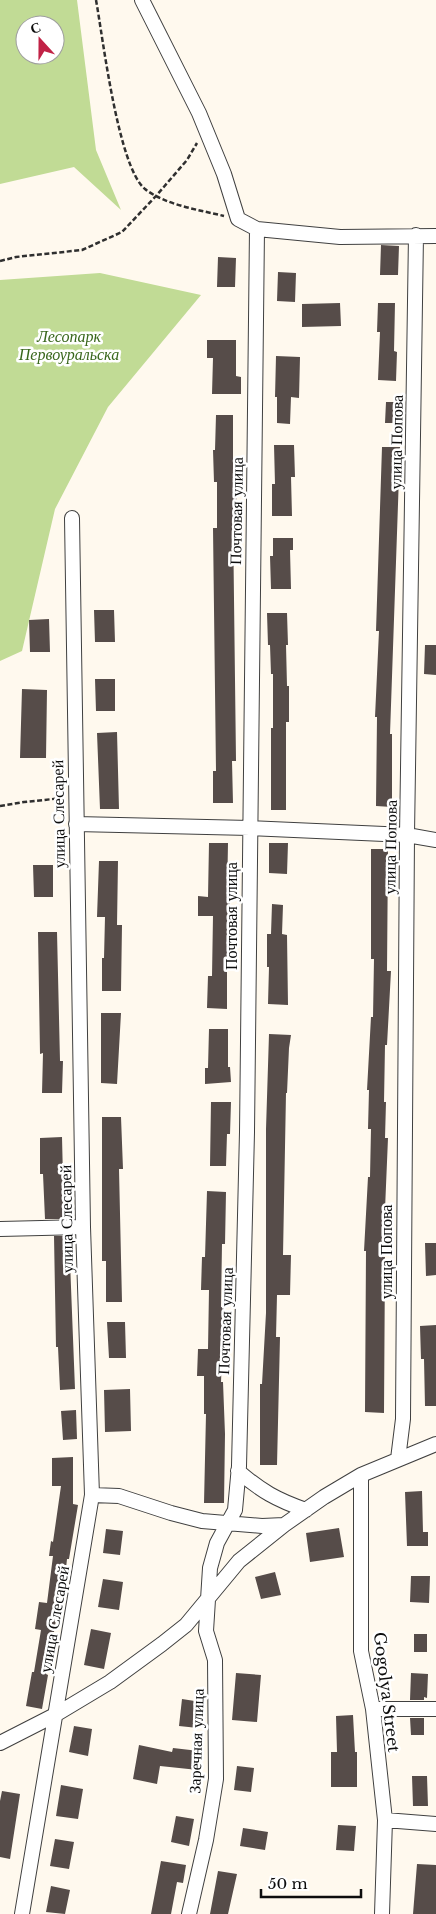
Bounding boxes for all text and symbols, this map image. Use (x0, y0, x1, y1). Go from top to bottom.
north arrow (15, 15, 65, 65)
text: С (27, 18, 43, 38)
park label: Лесопарк Первоуральска (18, 326, 119, 364)
street label: улица Попова (385, 394, 407, 490)
street label: Почтовая улица (225, 457, 247, 565)
street label: улица Слесарей (47, 759, 69, 868)
street label: улица Попова (379, 799, 401, 895)
street label: Почтовая улица (221, 862, 241, 970)
street label: улица Слесарей (55, 1164, 77, 1273)
street label: улица Попова (376, 1205, 396, 1299)
street label: Почтовая улица (213, 1267, 237, 1375)
street label: улица Слесарей (35, 1564, 73, 1674)
street label: Gogolya Street (370, 1631, 404, 1753)
street label: Заречная улица (184, 1688, 208, 1794)
scale bar (261, 1866, 361, 1898)
text: 50 m (268, 1874, 308, 1893)

